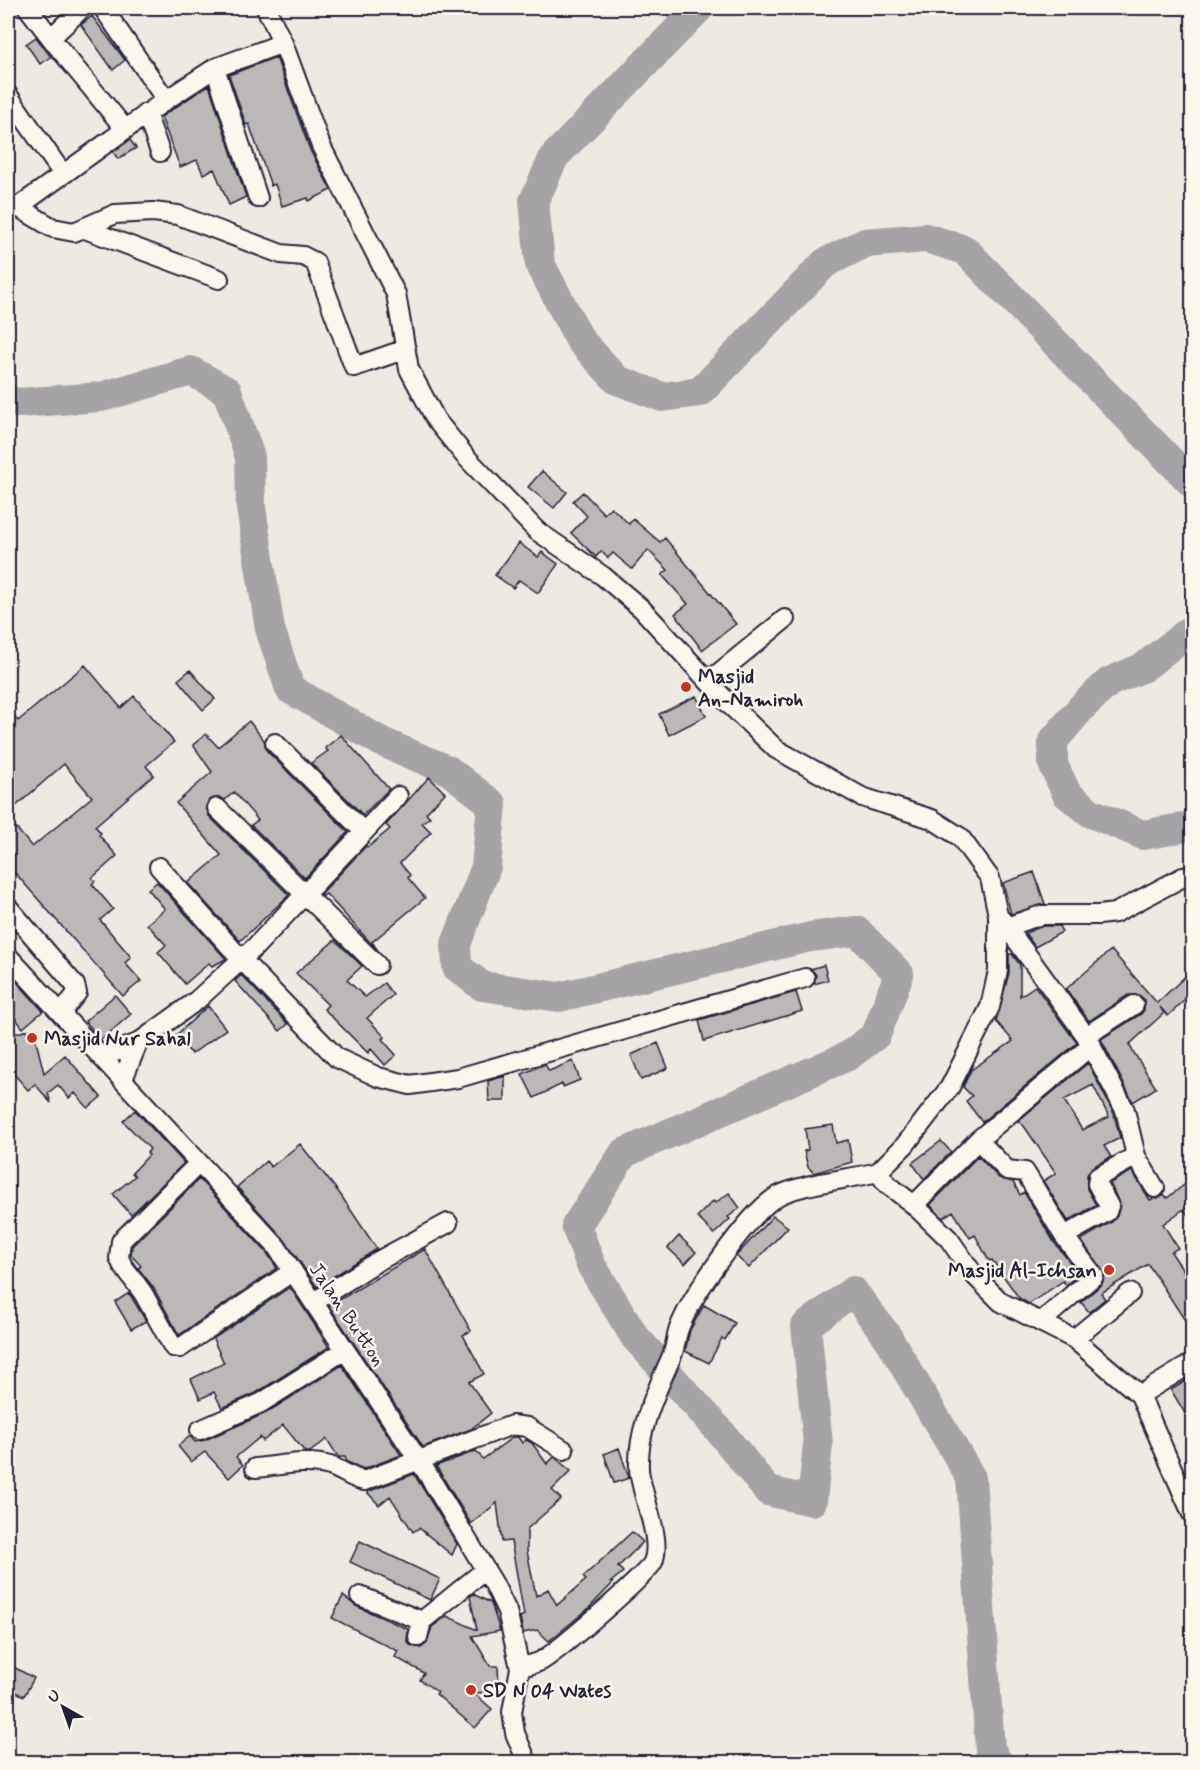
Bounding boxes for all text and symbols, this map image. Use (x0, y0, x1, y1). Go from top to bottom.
place label: Masjid An-Namiroh (698, 664, 803, 714)
marker: Masjid An-Namiroh (679, 680, 693, 694)
place label: Masjid Nur Sahal (44, 1026, 191, 1053)
marker: Masjid Nur Sahal (25, 1031, 39, 1045)
street label: Jalan Button (302, 1258, 391, 1372)
place label: Masjid Al-Ichsan (948, 1258, 1097, 1285)
marker: Masjid Al-Ichsan (1102, 1263, 1116, 1277)
north arrow (33, 1677, 93, 1737)
place label: SD N 04 Wates (483, 1678, 612, 1705)
marker: SD N 04 Wates (464, 1683, 478, 1697)
text: U (44, 1685, 65, 1708)

